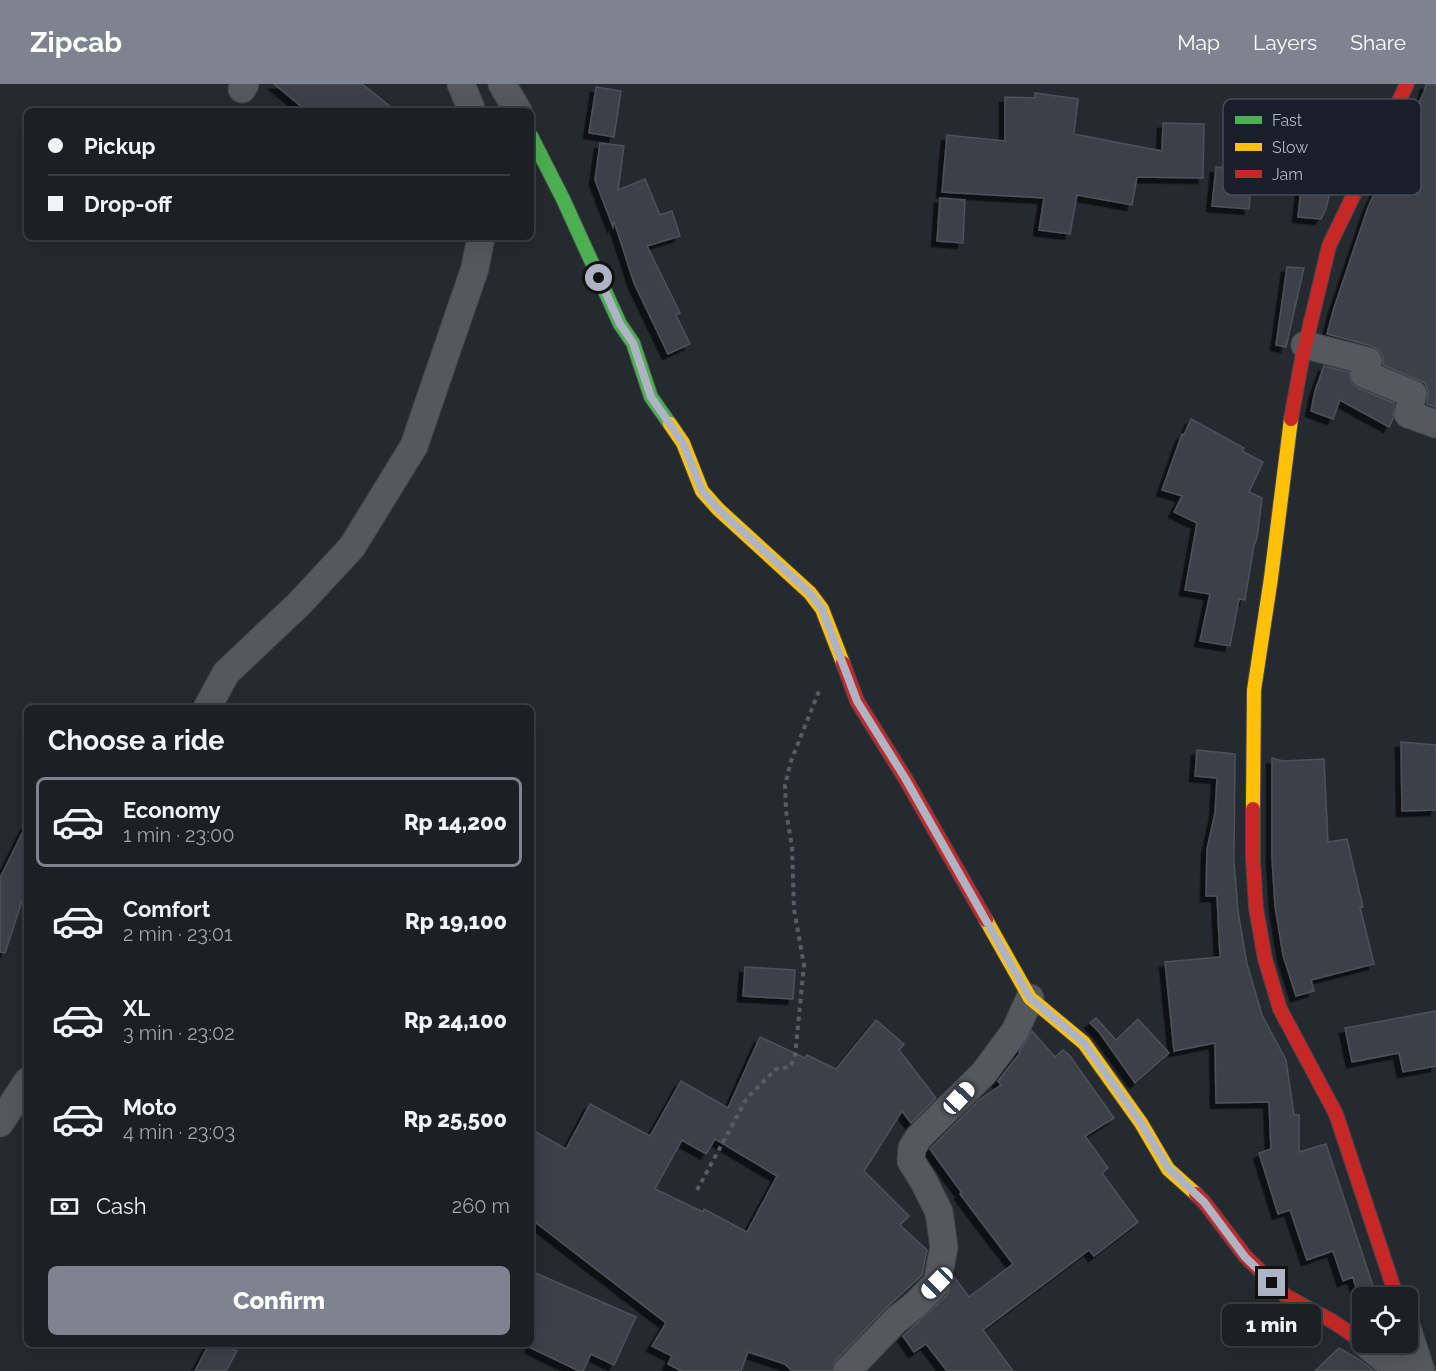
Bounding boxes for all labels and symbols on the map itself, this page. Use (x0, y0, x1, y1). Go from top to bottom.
legend (1223, 99, 1421, 195)
text: Fast (1272, 111, 1303, 130)
text: Slow (1272, 138, 1308, 157)
text: Jam (1272, 165, 1303, 184)
route start (585, 264, 612, 291)
car (940, 1079, 978, 1117)
car (918, 1264, 956, 1302)
route end (1258, 1269, 1285, 1296)
callout: 1 min (1222, 1304, 1322, 1346)

